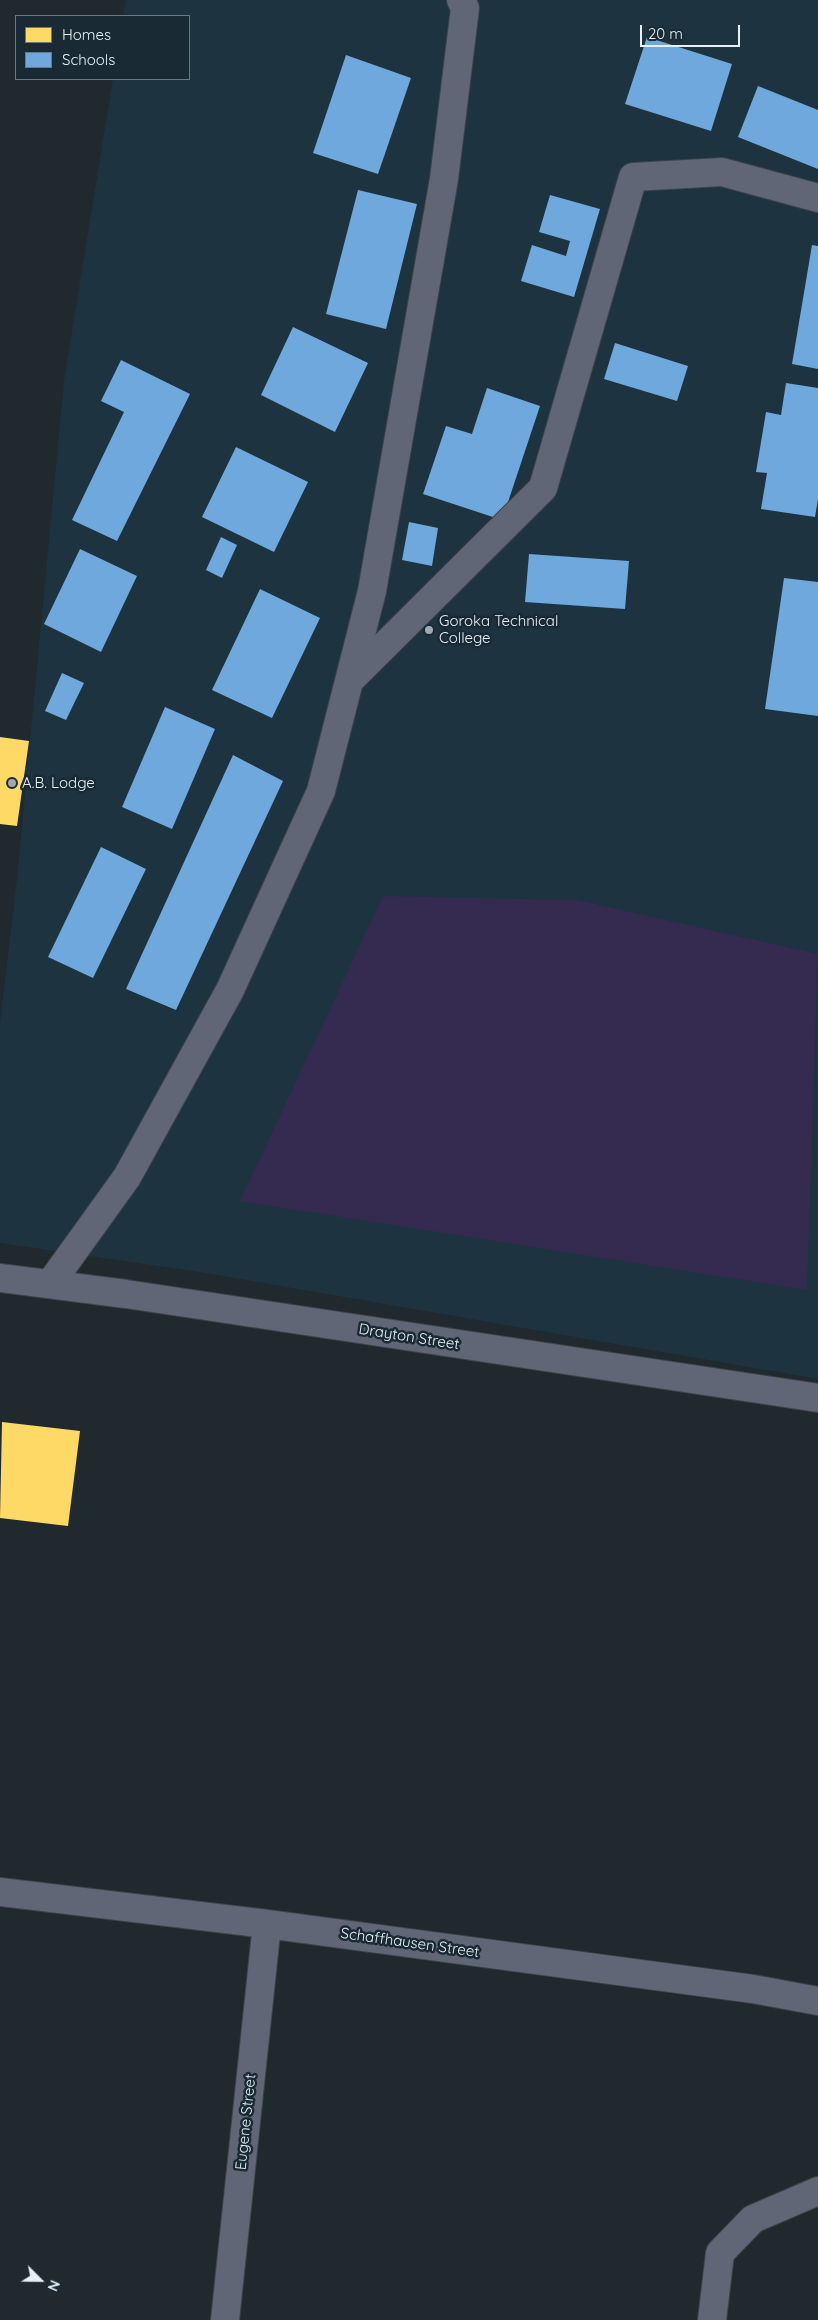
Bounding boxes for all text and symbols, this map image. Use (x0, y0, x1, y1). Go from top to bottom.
legend (15, 15, 190, 80)
scale bar (643, 15, 743, 47)
text: 20 m (648, 24, 683, 43)
text: Homes (62, 25, 111, 44)
text: Schools (62, 50, 115, 69)
place label: Goroka Technical College (439, 612, 558, 647)
marker: Goroka Technical College (423, 624, 435, 636)
place label: A.B. Lodge (22, 774, 95, 792)
marker: A.B. Lodge (6, 777, 18, 789)
street label: Drayton Street (357, 1320, 461, 1354)
street label: Schaffhausen Street (339, 1924, 481, 1962)
street label: Eugene Street (232, 2073, 260, 2171)
north arrow (15, 2255, 65, 2305)
text: N (44, 2278, 64, 2294)

